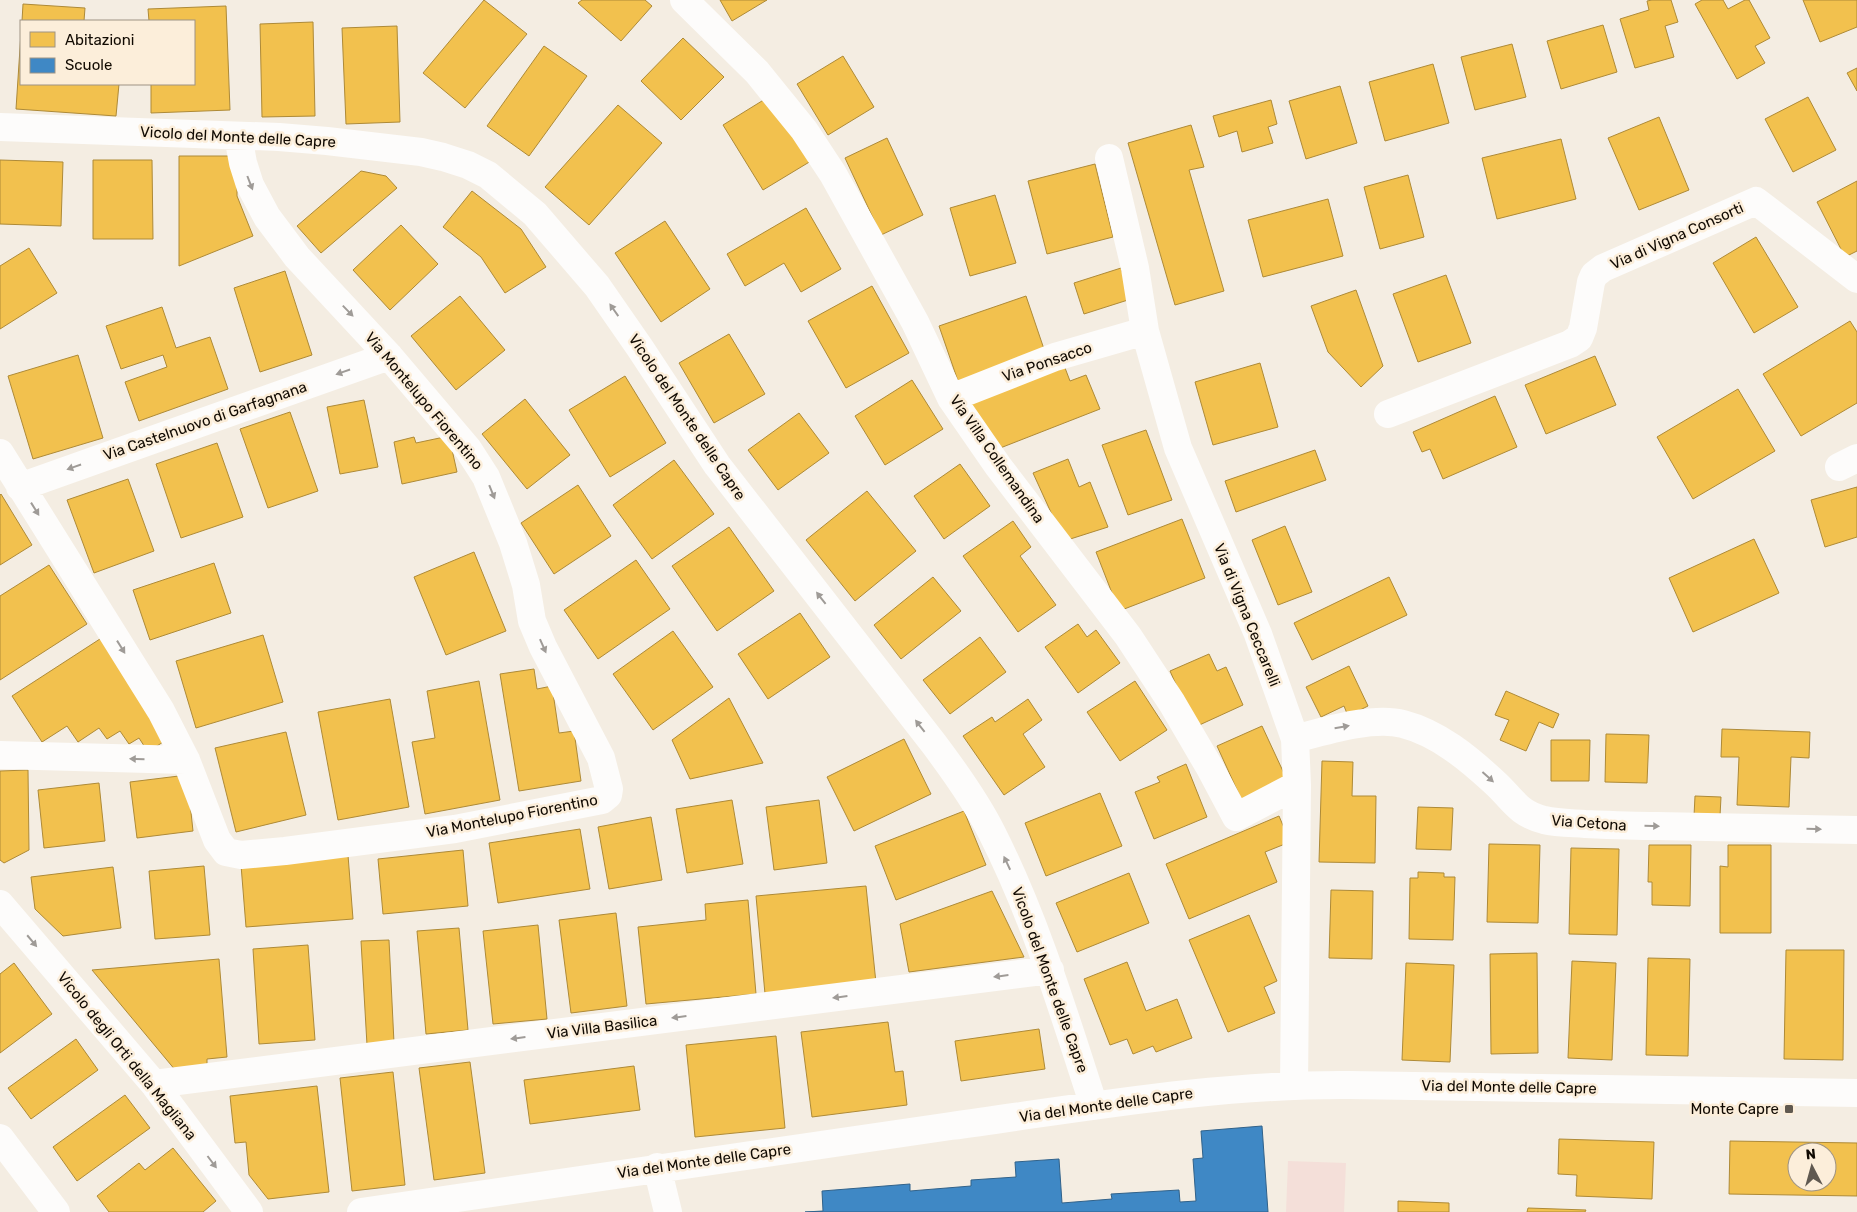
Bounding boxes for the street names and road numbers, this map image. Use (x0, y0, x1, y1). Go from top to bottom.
street label: Vicolo del Monte delle Capre (140, 123, 336, 151)
street label: Via di Vigna Consorti (1608, 199, 1746, 273)
street label: Via Montelupo Fiorentino (361, 329, 487, 473)
street label: Vicolo del Monte delle Capre (625, 331, 749, 503)
street label: Via Ponsacco (1000, 338, 1094, 386)
street label: Via Castelnuovo di Garfagnana (101, 378, 309, 464)
street label: Via Villa Collemandina (946, 391, 1048, 527)
street label: Via di Vigna Ceccarelli (1210, 541, 1284, 689)
street label: Via Montelupo Fiorentino (425, 791, 599, 841)
street label: Via Cetona (1551, 811, 1627, 835)
street label: Vicolo del Monte delle Capre (1008, 885, 1092, 1075)
street label: Vicolo degli Orti della Magliana (54, 968, 200, 1144)
street label: Via Villa Basilica (546, 1011, 658, 1043)
street label: Via del Monte delle Capre (1421, 1076, 1597, 1098)
street label: Via del Monte delle Capre (1018, 1084, 1194, 1126)
street label: Via del Monte delle Capre (616, 1140, 792, 1182)

